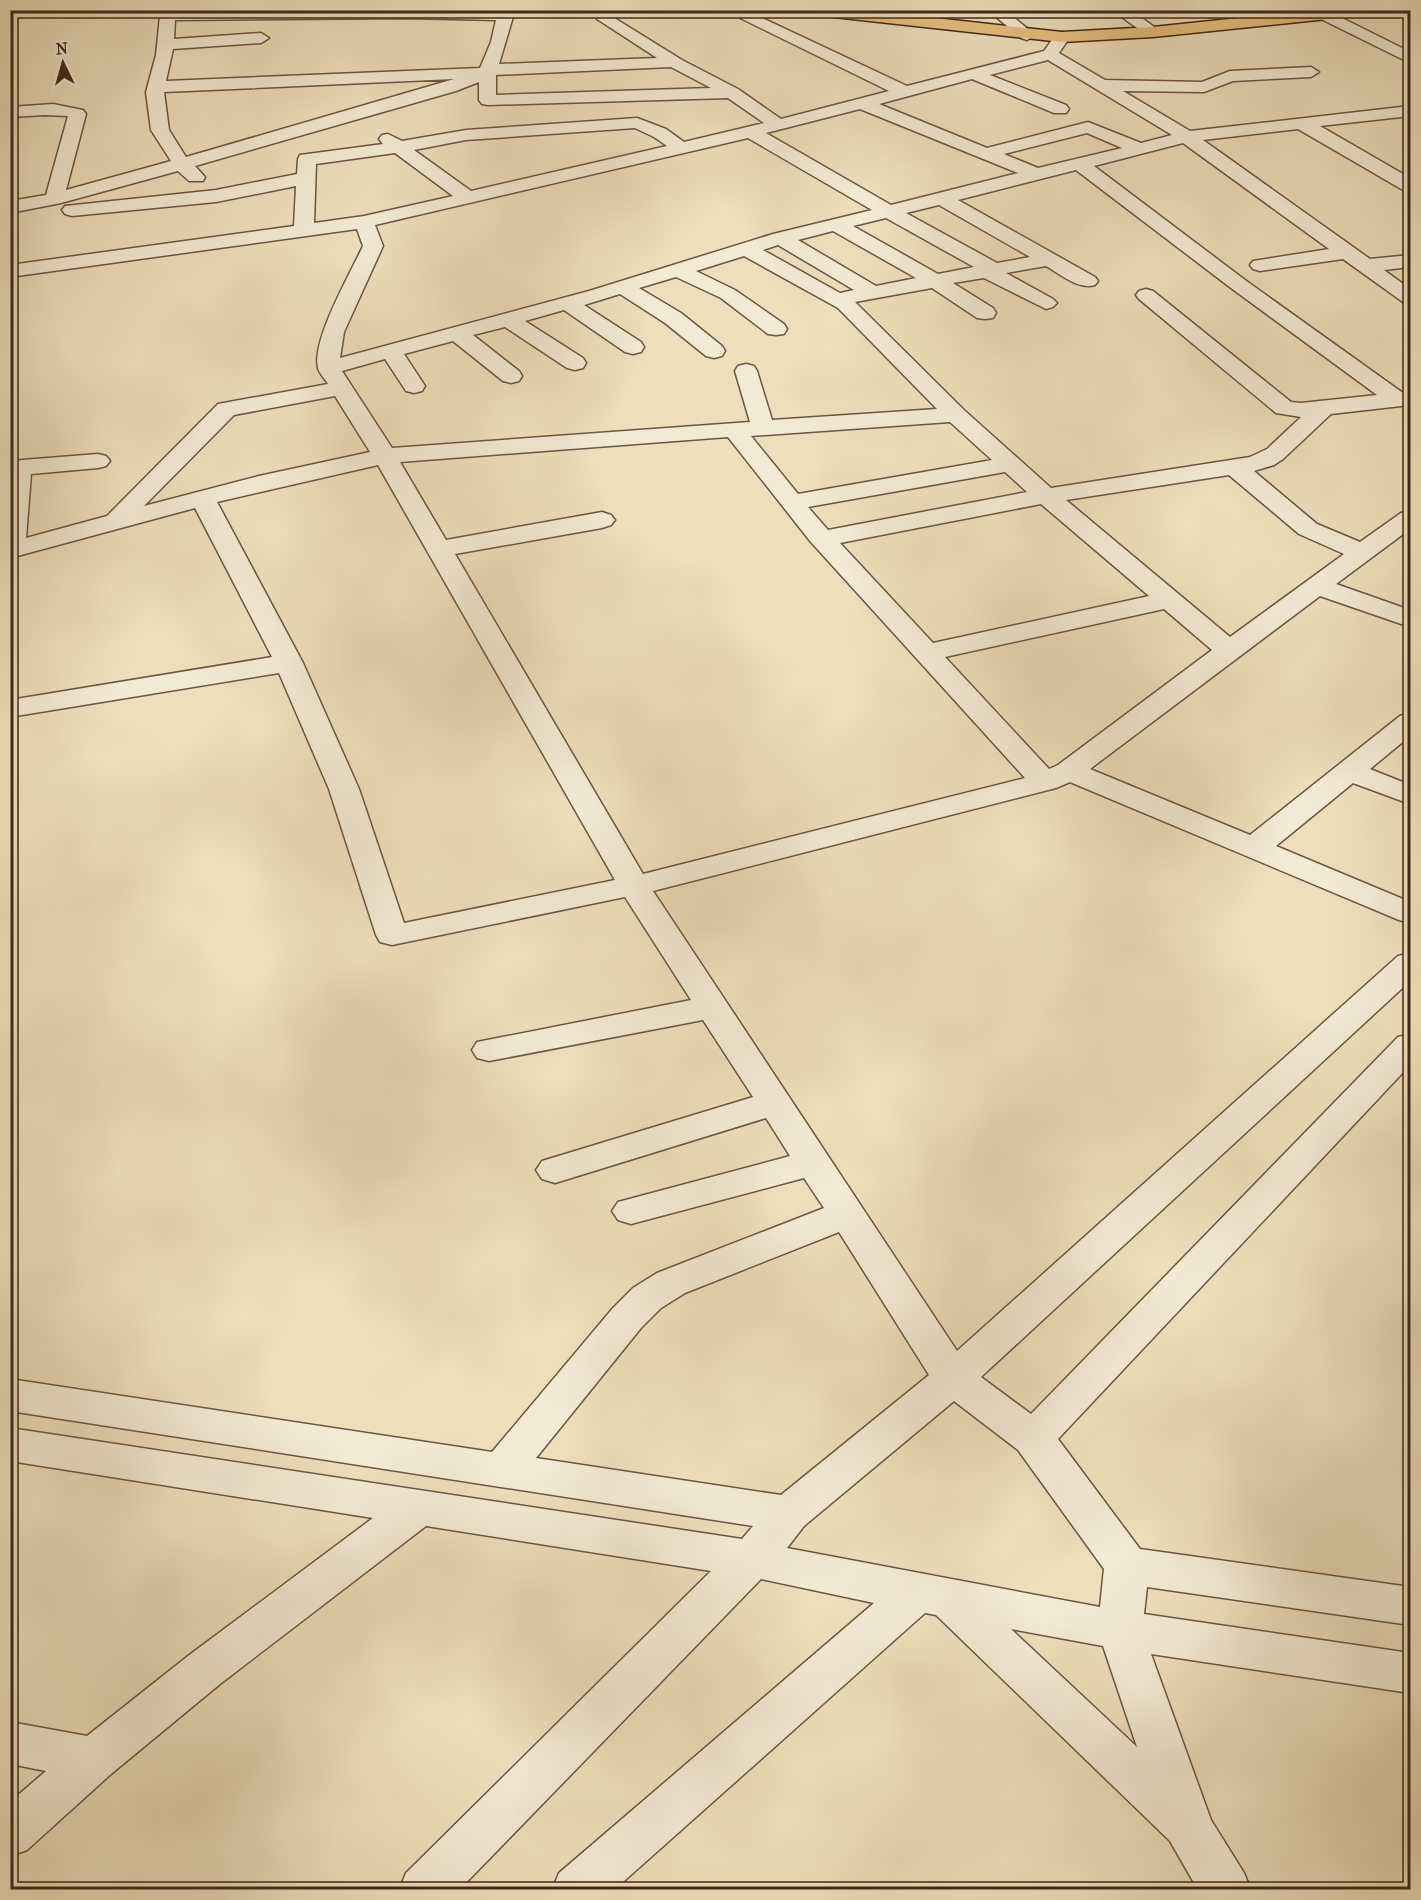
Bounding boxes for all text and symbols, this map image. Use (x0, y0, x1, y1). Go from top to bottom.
north arrow (33, 33, 93, 93)
text: N (55, 38, 69, 59)

